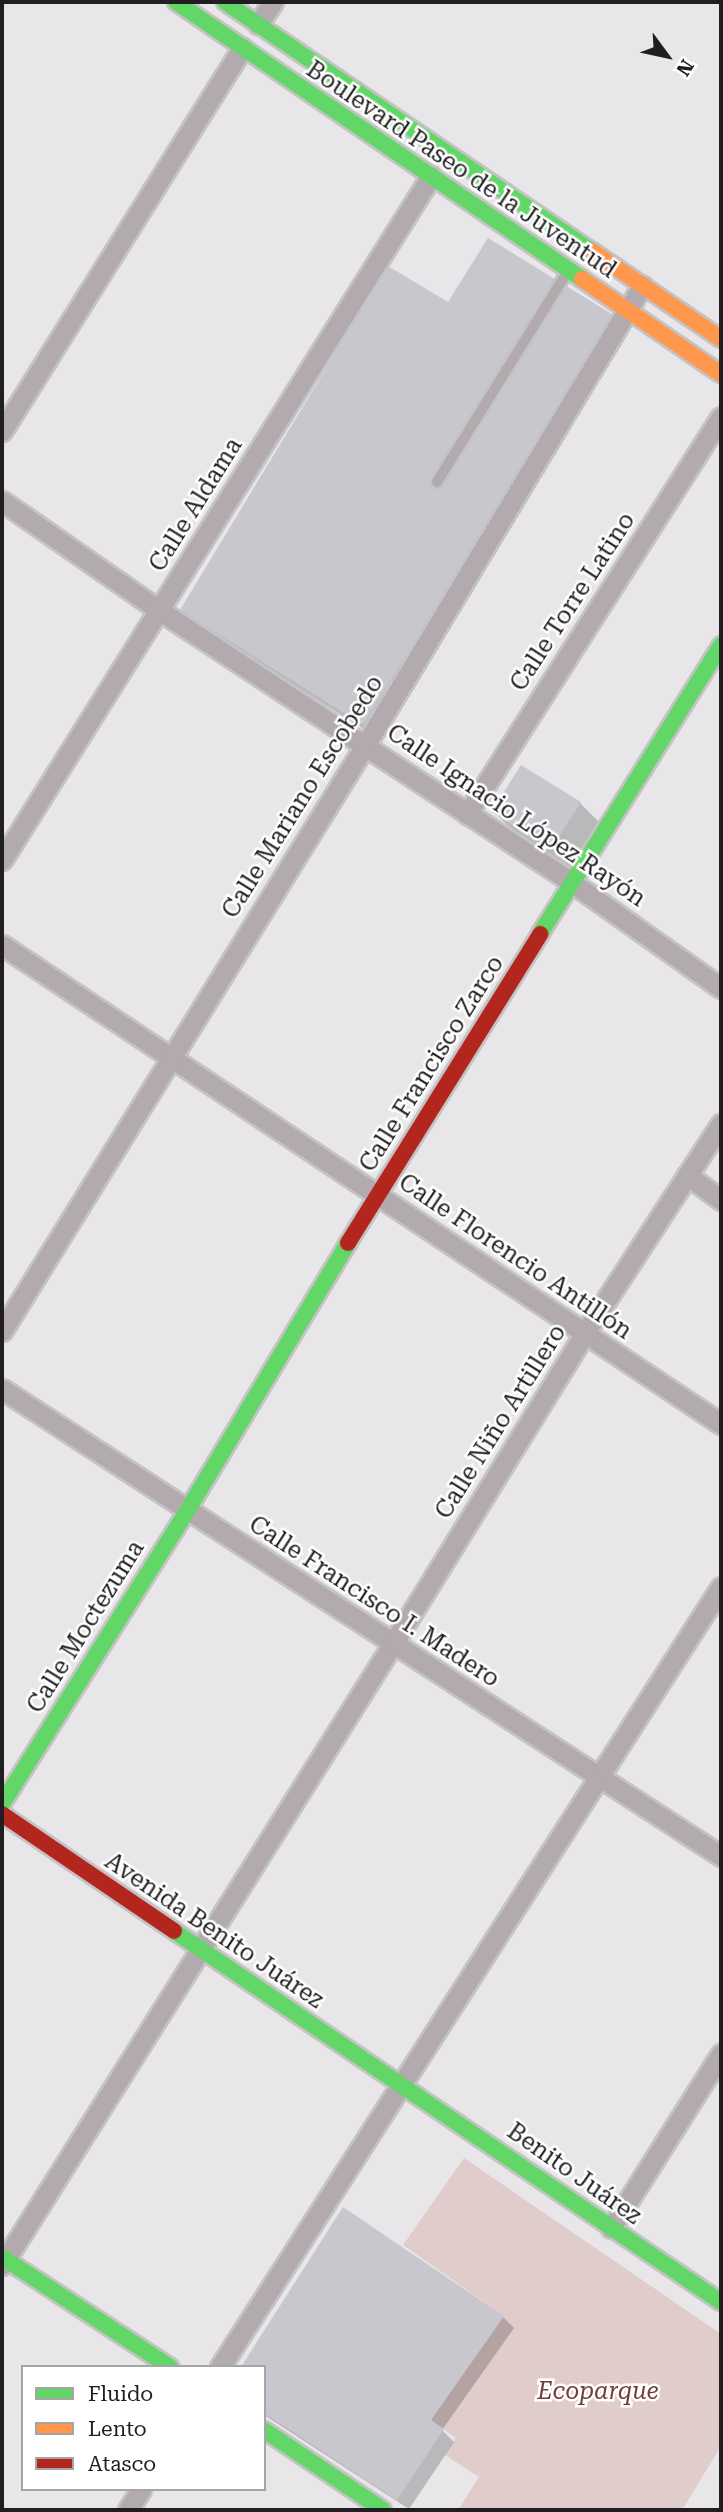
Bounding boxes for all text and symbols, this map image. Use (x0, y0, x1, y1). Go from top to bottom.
north arrow (632, 21, 702, 91)
street label: Boulevard Paseo de la Juventud (301, 55, 621, 285)
text: N (671, 55, 699, 80)
street label: Calle Aldama (143, 433, 249, 577)
street label: Calle Torre Latino (505, 507, 641, 697)
street label: Calle Mariano Escobedo (216, 670, 390, 924)
street label: Calle Ignacio López Rayón (381, 719, 651, 913)
street label: Calle Francisco Zarco (354, 951, 510, 1177)
street label: Calle Florencio Antillón (393, 1168, 637, 1346)
street label: Calle Niño Artillero (430, 1320, 572, 1524)
street label: Calle Francisco I. Madero (243, 1510, 505, 1694)
street label: Calle Moctezuma (21, 1535, 151, 1719)
street label: Avenida Benito Juárez (99, 1847, 329, 2015)
street label: Benito Juárez (501, 2117, 647, 2231)
legend (21, 2365, 266, 2491)
park label: Ecoparque (537, 2378, 659, 2406)
text: Fluido (88, 2382, 153, 2406)
text: Lento (88, 2417, 147, 2441)
text: Atasco (88, 2452, 156, 2476)

